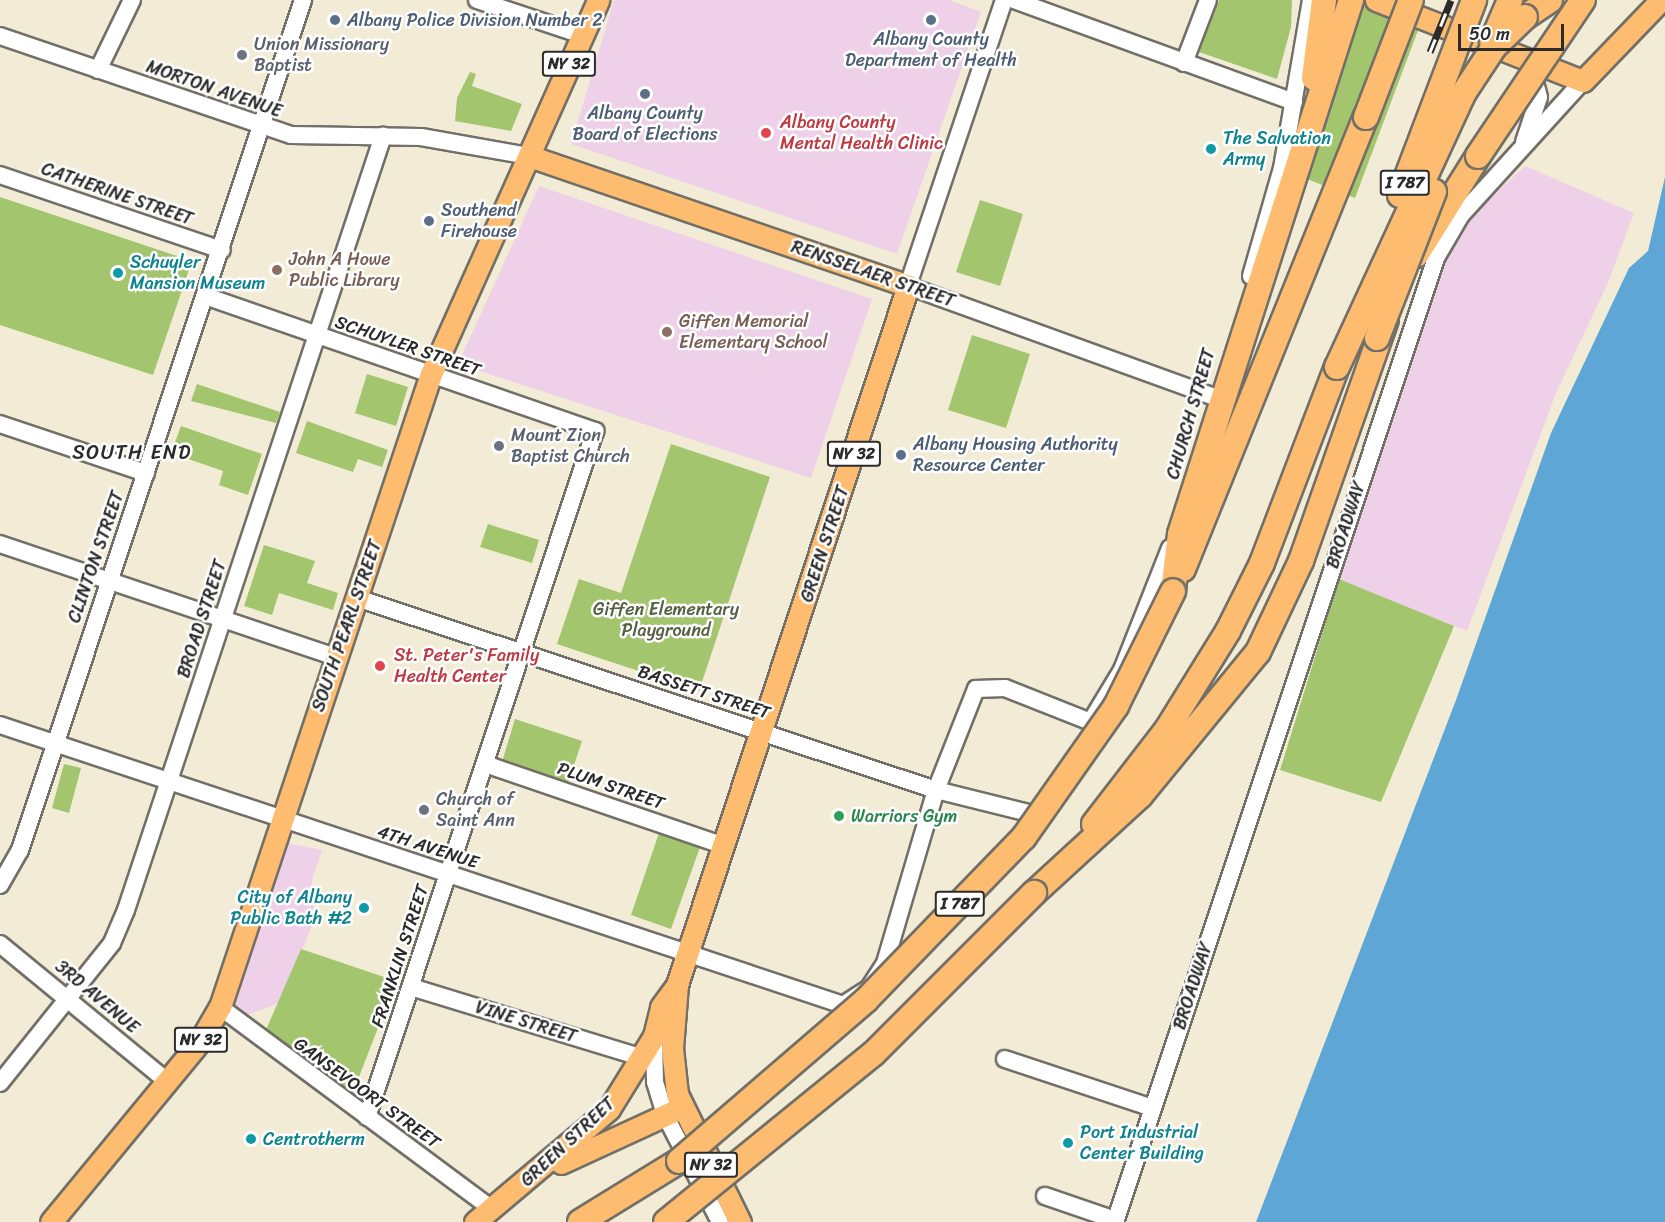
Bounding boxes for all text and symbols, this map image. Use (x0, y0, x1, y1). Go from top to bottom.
place label: Albany Police Division Number 2 (347, 9, 602, 31)
scale bar (1461, 12, 1568, 50)
marker: Albany Police Division Number 2 (328, 13, 342, 27)
marker: Albany County Department of Health (924, 13, 938, 27)
text: 50 m (1469, 18, 1510, 50)
place label: Albany County Department of Health (845, 29, 1017, 72)
place label: Union Missionary Baptist (254, 34, 390, 76)
marker: Union Missionary Baptist (235, 48, 249, 62)
road number: NY 32 (540, 51, 598, 77)
street label: MORTON AVENUE (144, 56, 284, 122)
marker: Albany County Board of Elections (638, 87, 652, 101)
place label: Albany County Board of Elections (572, 103, 718, 146)
place label: Albany County Mental Health Clinic (780, 112, 943, 154)
marker: Albany County Mental Health Clinic (757, 124, 775, 142)
place label: The Salvation Army (1223, 128, 1330, 170)
marker: The Salvation Army (1204, 142, 1218, 156)
street label: CATHERINE STREET (38, 158, 196, 230)
road number: I 787 (1380, 170, 1430, 196)
place label: Southend Firehouse (441, 200, 517, 242)
marker: Southend Firehouse (422, 214, 436, 228)
street label: RENSSELAER STREET (788, 236, 958, 312)
place label: John A Howe Public Library (289, 249, 400, 292)
place label: Schuyler Mansion Museum (130, 252, 265, 294)
marker: John A Howe Public Library (270, 263, 284, 277)
marker: Schuyler Mansion Museum (111, 266, 125, 280)
street label: SCHUYLER STREET (332, 311, 484, 381)
place label: Giffen Memorial Elementary School (679, 311, 828, 354)
marker: Giffen Memorial Elementary School (660, 325, 674, 339)
street label: CHURCH STREET (1162, 345, 1220, 483)
place label: Mount Zion Baptist Church (511, 425, 630, 468)
place label: Albany Housing Authority Resource Center (913, 434, 1118, 476)
marker: Mount Zion Baptist Church (492, 439, 506, 453)
district label: SOUTH END (73, 440, 191, 464)
road number: NY 32 (826, 441, 882, 467)
marker: Albany Housing Authority Resource Center (894, 448, 908, 462)
street label: BROADWAY (1322, 479, 1370, 571)
street label: GREEN STREET (796, 483, 854, 605)
street label: CLINTON STREET (63, 487, 129, 627)
street label: SOUTH PEARL STREET (308, 538, 386, 714)
street label: BROAD STREET (173, 557, 231, 681)
park label: Giffen Elementary Playground (593, 599, 739, 642)
place label: St. Peter's Family Health Center (394, 645, 539, 688)
marker: St. Peter's Family Health Center (371, 657, 389, 675)
street label: BASSETT STREET (634, 660, 774, 724)
street label: PLUM STREET (555, 758, 667, 814)
place label: Church of Saint Ann (436, 789, 515, 832)
marker: Church of Saint Ann (417, 803, 431, 817)
place label: Warriors Gym (851, 805, 957, 827)
marker: Warriors Gym (832, 809, 846, 823)
street label: 4TH AVENUE (375, 820, 481, 874)
street label: FRANKLIN STREET (367, 882, 433, 1030)
place label: City of Albany Public Bath #2 (230, 887, 352, 930)
road number: I 787 (934, 891, 986, 917)
marker: City of Albany Public Bath #2 (357, 901, 371, 915)
street label: BROADWAY (1169, 940, 1217, 1032)
street label: 3RD AVENUE (51, 956, 143, 1038)
street label: VINE STREET (472, 996, 580, 1048)
road number: NY 32 (172, 1027, 230, 1053)
street label: GANSEVOORT STREET (290, 1033, 444, 1153)
street label: GREEN STREET (516, 1093, 620, 1191)
place label: Port Industrial Center Building (1080, 1122, 1204, 1164)
place label: Centrotherm (263, 1128, 365, 1150)
marker: Centrotherm (244, 1132, 258, 1146)
marker: Port Industrial Center Building (1061, 1136, 1075, 1150)
road number: NY 32 (682, 1152, 740, 1178)

